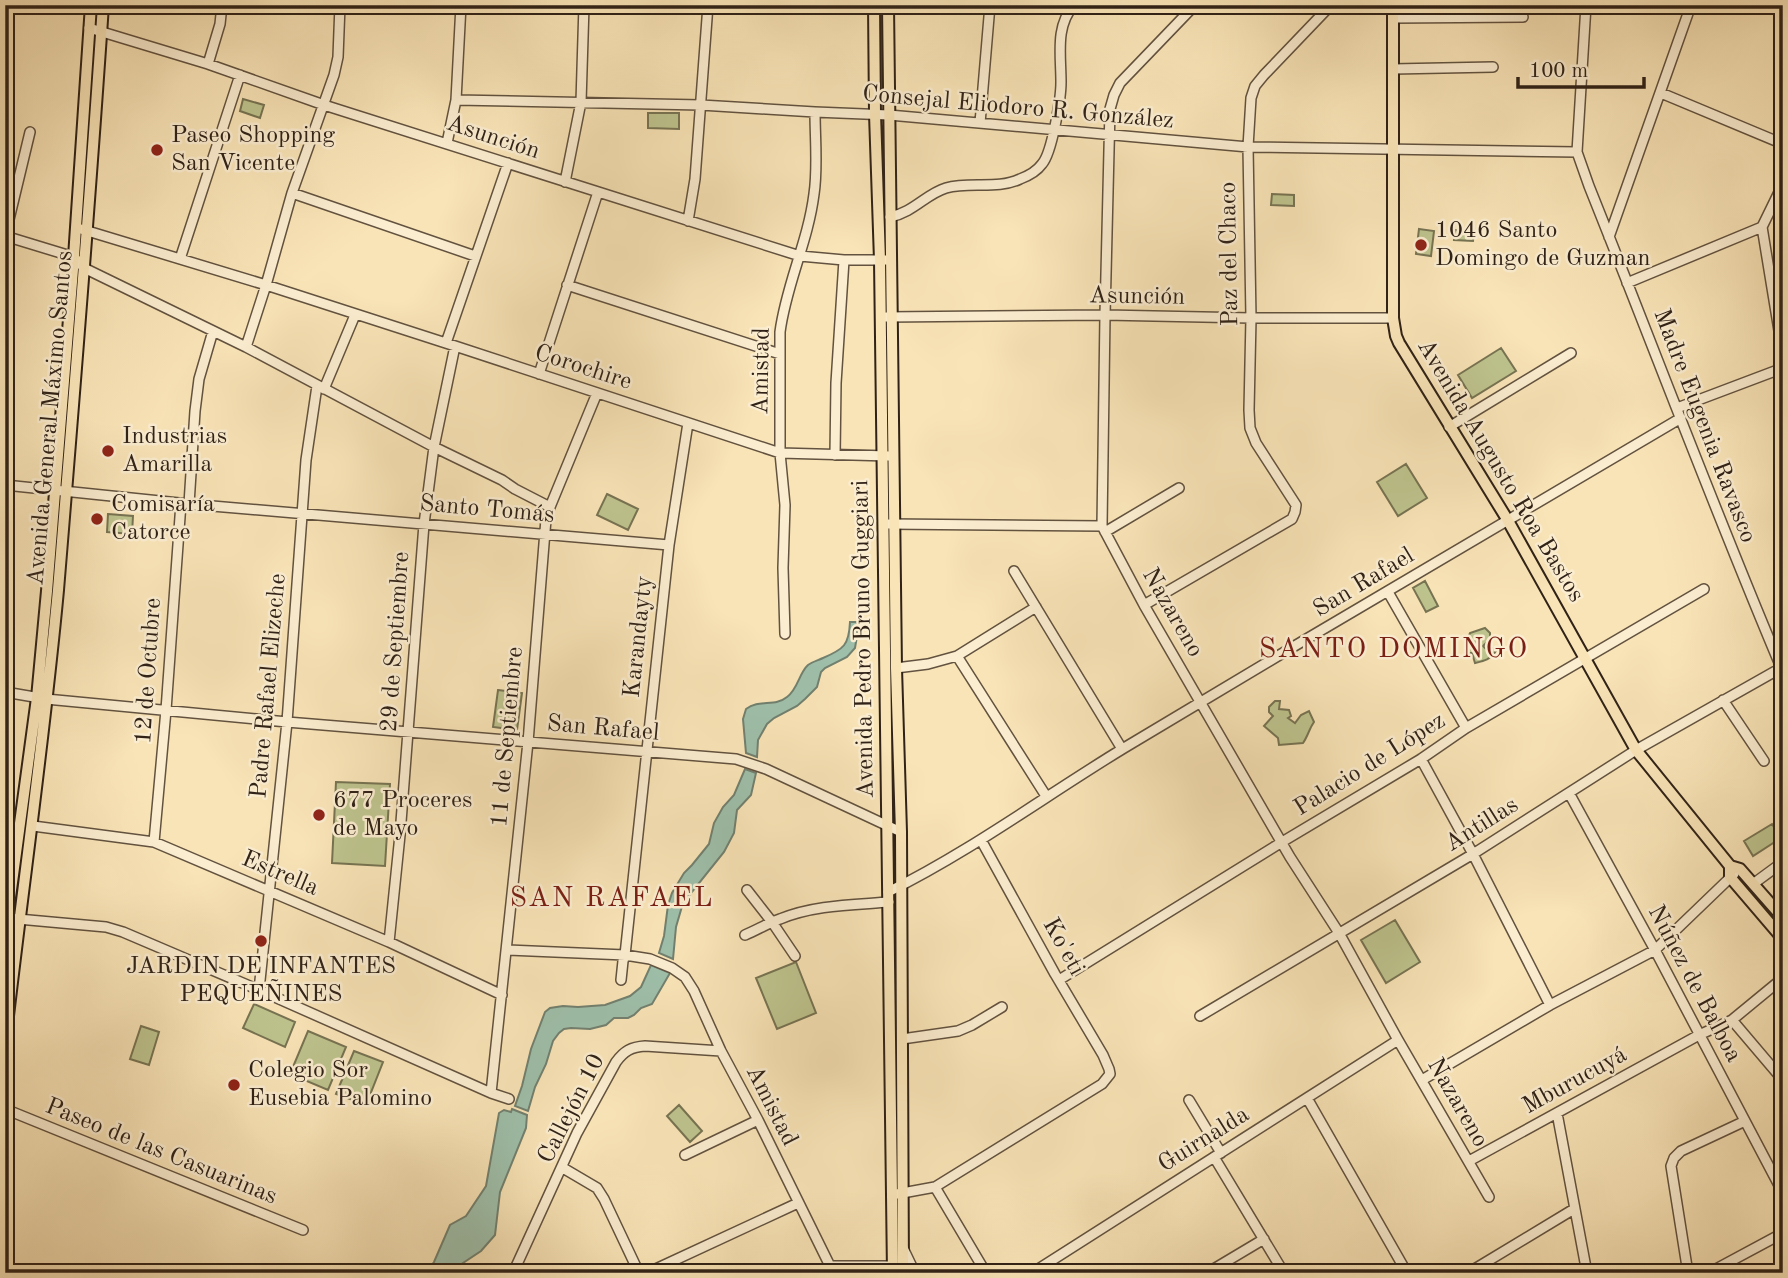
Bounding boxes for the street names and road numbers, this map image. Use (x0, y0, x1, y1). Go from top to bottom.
street label: Consejal Eliodoro R. González (861, 82, 1175, 134)
street label: Asunción (443, 112, 543, 164)
street label: Paz del Chaco (1217, 182, 1243, 326)
street label: Avenida General Máximo Santos (24, 249, 78, 587)
street label: Asunción (1089, 284, 1185, 310)
street label: Madre Eugenia Ravasco (1648, 306, 1760, 546)
street label: Amistad (749, 327, 775, 415)
street label: Avenida Augusto Roa Bastos (1412, 336, 1588, 606)
street label: Corochire (531, 341, 635, 395)
street label: Avenida Pedro Bruno Guggiari (849, 480, 879, 798)
street label: Santo Tomás (418, 492, 556, 528)
street label: San Rafael (1309, 544, 1419, 622)
street label: 29 de Septiembre (378, 551, 414, 733)
street label: Nazareno (1137, 564, 1207, 662)
street label: Padre Rafael Elizeche (247, 572, 291, 800)
street label: Karandayty (621, 575, 657, 699)
street label: 12 de Octubre (132, 597, 166, 745)
street label: 11 de Septiembre (488, 646, 528, 828)
street label: Palacio de López (1290, 709, 1450, 821)
street label: San Rafael (546, 712, 660, 746)
street label: Antillas (1441, 793, 1523, 857)
street label: Estrella (238, 847, 322, 901)
street label: Núñez de Balboa (1643, 902, 1745, 1066)
street label: Ko'eti (1038, 914, 1088, 980)
street label: Mburucuyá (1519, 1043, 1631, 1119)
street label: Callejón 10 (534, 1051, 610, 1167)
street label: Nazareno (1422, 1054, 1492, 1152)
street label: Amistad (741, 1062, 801, 1150)
street label: Paseo de las Casuarinas (42, 1095, 280, 1209)
street label: Guirnalda (1154, 1103, 1254, 1177)

